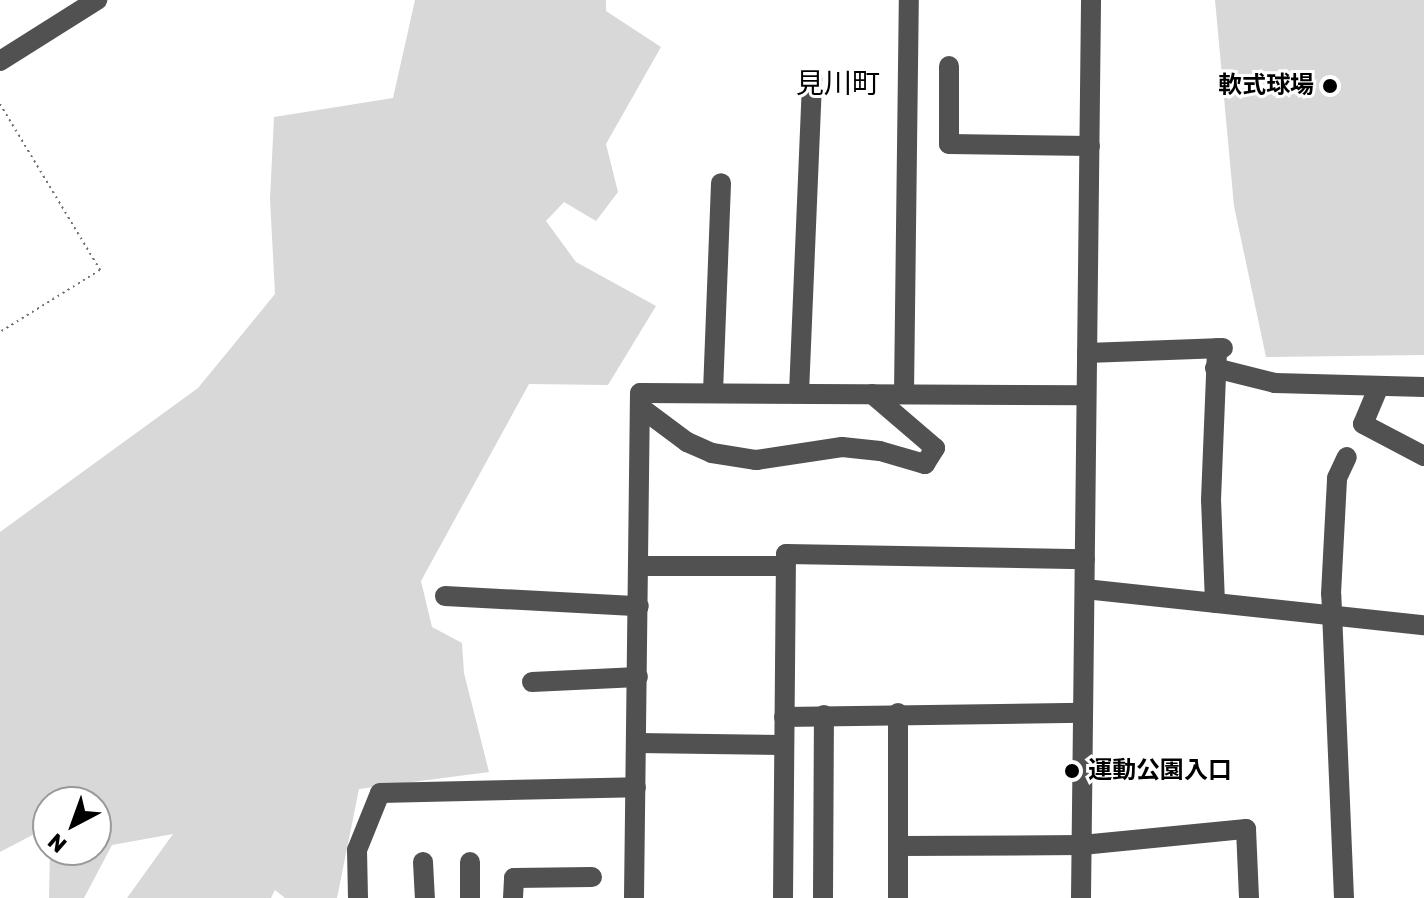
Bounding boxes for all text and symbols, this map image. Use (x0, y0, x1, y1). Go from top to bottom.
district label: 見川町 (796, 67, 880, 101)
place label: 軟式球場 (1218, 72, 1314, 100)
marker: 軟式球場 (1321, 77, 1339, 95)
place label: 運動公園入口 (1088, 757, 1232, 785)
marker: 運動公園入口 (1063, 762, 1081, 780)
north arrow (32, 786, 112, 866)
text: N (42, 828, 72, 858)

